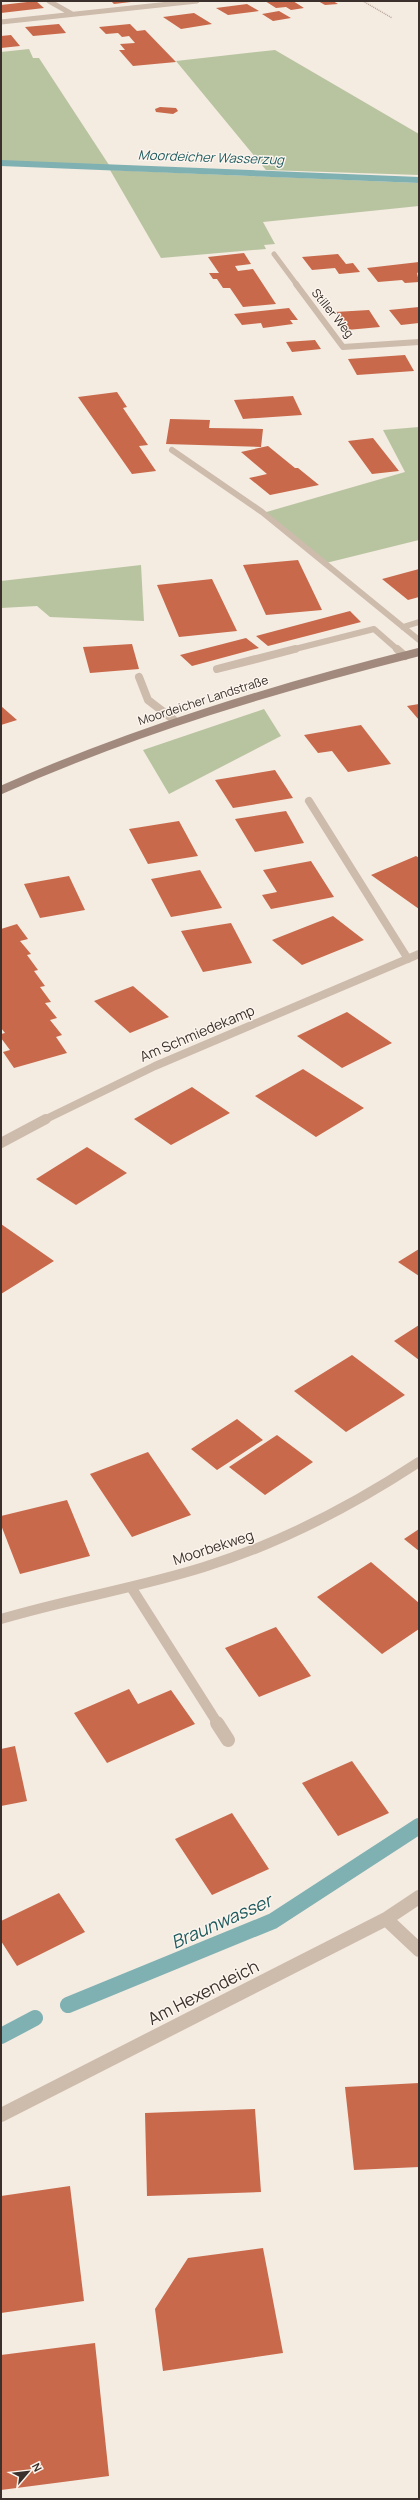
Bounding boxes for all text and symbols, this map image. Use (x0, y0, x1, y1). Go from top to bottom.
water label: Moordeicher Wasserzug (138, 145, 286, 169)
street label: Stiller Weg (308, 285, 358, 341)
street label: Moordeicher Landstraße (136, 671, 270, 729)
street label: Am Schmiedekamp (137, 1000, 257, 1066)
street label: Moorbekweg (170, 1525, 256, 1569)
water label: Braunwasser (167, 1887, 277, 1954)
street label: Am Hexendeich (144, 1954, 262, 2030)
north arrow (8, 2452, 48, 2492)
text: N (29, 2460, 46, 2474)

